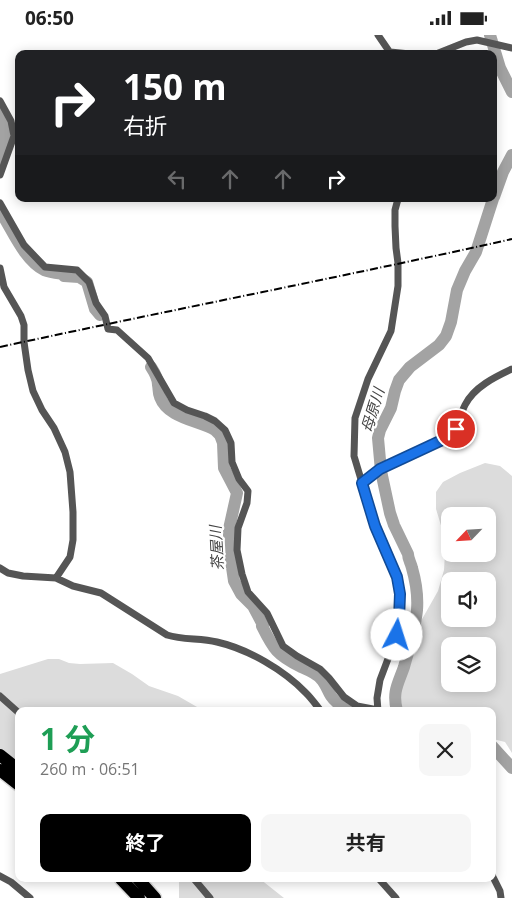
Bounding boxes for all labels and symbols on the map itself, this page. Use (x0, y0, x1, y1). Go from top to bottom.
water label: 母原川 (356, 384, 389, 434)
pin (435, 408, 477, 450)
north arrow (441, 507, 496, 563)
water label: 茶屋川 (205, 523, 227, 571)
position arrow (370, 608, 422, 660)

